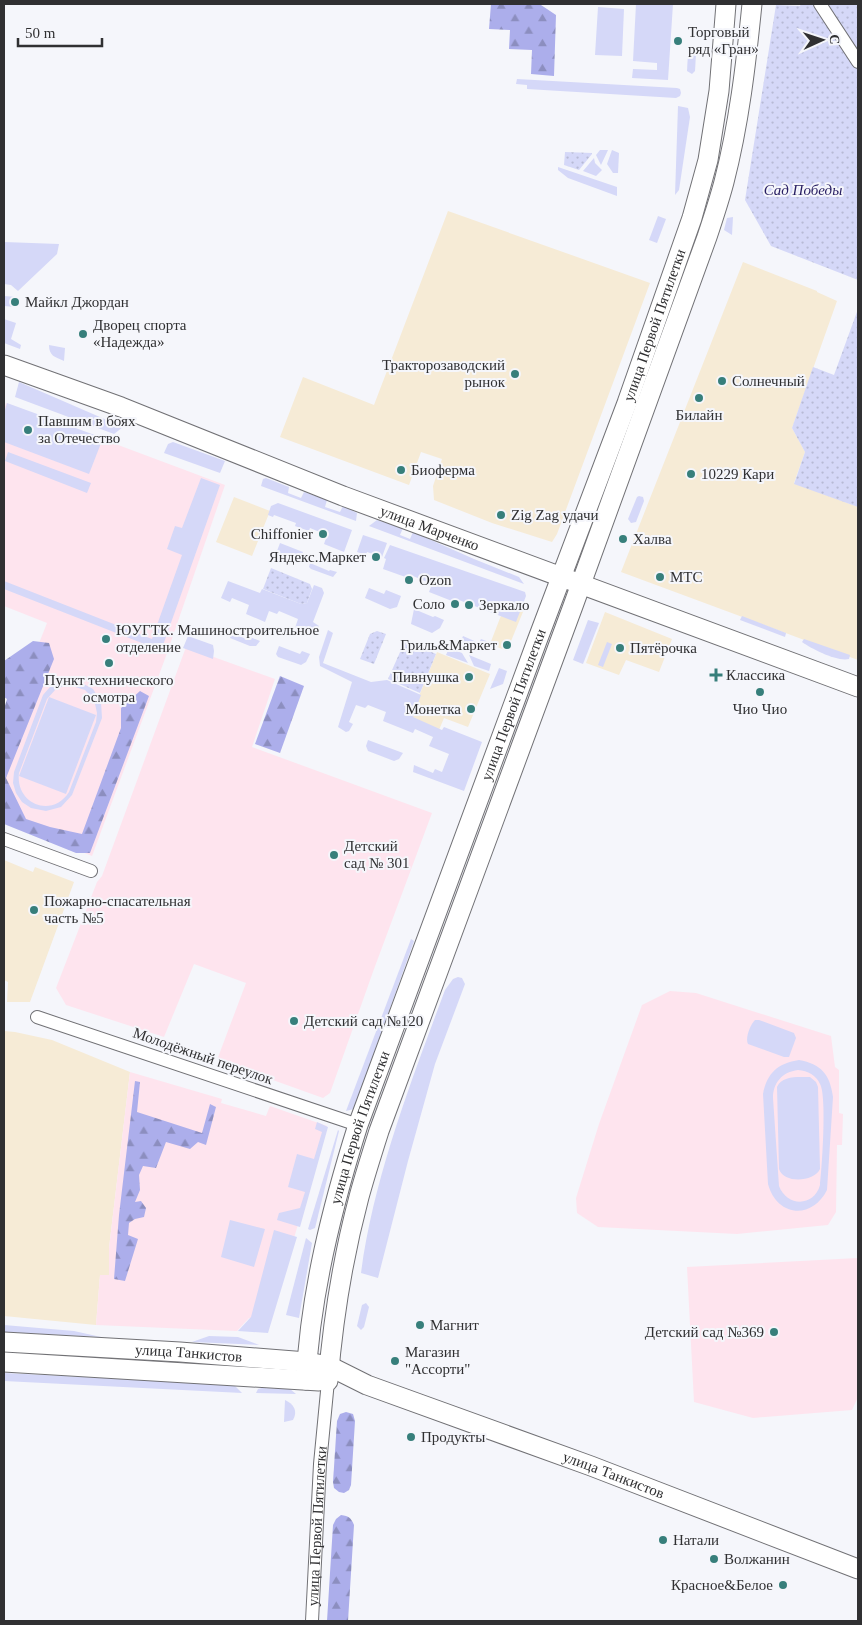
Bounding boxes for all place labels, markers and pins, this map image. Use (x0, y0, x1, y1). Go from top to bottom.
place label: Торговый ряд «Гран» (688, 24, 759, 57)
marker: Торговый ряд «Гран» (672, 35, 684, 47)
place label: Майкл Джордан (25, 294, 129, 310)
marker: Майкл Джордан (9, 296, 21, 308)
place label: Дворец спорта «Надежда» (93, 317, 187, 350)
marker: Дворец спорта «Надежда» (77, 328, 89, 340)
place label: Тракторозаводский рынок (382, 357, 506, 390)
marker: Тракторозаводский рынок (509, 368, 521, 380)
place label: Солнечный (732, 373, 805, 389)
marker: Солнечный (716, 375, 728, 387)
marker: Билайн (693, 392, 705, 404)
place label: Билайн (676, 407, 722, 423)
place label: Павшим в боях за Отечество (38, 413, 136, 446)
marker: Павшим в боях за Отечество (22, 424, 34, 436)
place label: Биоферма (411, 462, 475, 478)
marker: Биоферма (395, 464, 407, 476)
place label: 10229 Кари (701, 466, 774, 482)
marker: 10229 Кари (685, 468, 697, 480)
place label: Zig Zag удачи (511, 507, 598, 523)
marker: Zig Zag удачи (495, 509, 507, 521)
place label: Chiffonier (251, 526, 313, 542)
marker: Chiffonier (317, 528, 329, 540)
place label: Халва (633, 531, 672, 547)
marker: Халва (617, 533, 629, 545)
place label: Яндекс.Маркет (269, 549, 366, 565)
marker: Яндекс.Маркет (370, 551, 382, 563)
place label: МТС (670, 569, 703, 585)
marker: МТС (654, 571, 666, 583)
place label: Ozon (419, 572, 452, 588)
marker: Ozon (403, 574, 415, 586)
place label: Соло (413, 596, 445, 612)
place label: Зеркало (479, 597, 530, 613)
marker: Соло (449, 598, 461, 610)
marker: Зеркало (463, 599, 475, 611)
place label: ЮУГТК. Машиностроительное отделение (116, 622, 320, 655)
marker: ЮУГТК. Машиностроительное отделение (100, 633, 112, 645)
place label: Гриль&Маркет (400, 637, 497, 653)
marker: Гриль&Маркет (501, 639, 513, 651)
place label: Пятёрочка (630, 640, 697, 656)
marker: Пятёрочка (614, 642, 626, 654)
marker: Пункт технического осмотра (103, 657, 115, 669)
place label: Классика (726, 667, 786, 683)
place label: Пивнушка (392, 669, 459, 685)
marker: Классика (710, 669, 722, 681)
marker: Пивнушка (463, 671, 475, 683)
place label: Пункт технического осмотра (45, 672, 173, 705)
marker: Чио Чио (754, 686, 766, 698)
place label: Монетка (406, 701, 461, 717)
place label: Чио Чио (733, 701, 787, 717)
marker: Монетка (465, 703, 477, 715)
place label: Детский сад № 301 (344, 838, 409, 871)
marker: Детский сад № 301 (328, 849, 340, 861)
place label: Пожарно-спасательная часть №5 (44, 893, 191, 926)
marker: Пожарно-спасательная часть №5 (28, 904, 40, 916)
place label: Детский сад №120 (304, 1013, 423, 1029)
marker: Детский сад №120 (288, 1015, 300, 1027)
place label: Магнит (430, 1317, 479, 1333)
marker: Магнит (414, 1319, 426, 1331)
place label: Детский сад №369 (645, 1324, 764, 1340)
marker: Детский сад №369 (768, 1326, 780, 1338)
place label: Магазин "Ассорти" (405, 1344, 470, 1377)
marker: Магазин "Ассорти" (389, 1355, 401, 1367)
place label: Продукты (421, 1429, 485, 1445)
marker: Продукты (405, 1431, 417, 1443)
place label: Натали (673, 1532, 719, 1548)
marker: Натали (657, 1534, 669, 1546)
place label: Волжанин (724, 1551, 790, 1567)
marker: Волжанин (708, 1553, 720, 1565)
place label: Красное&Белое (671, 1577, 773, 1593)
marker: Красное&Белое (777, 1579, 789, 1591)

